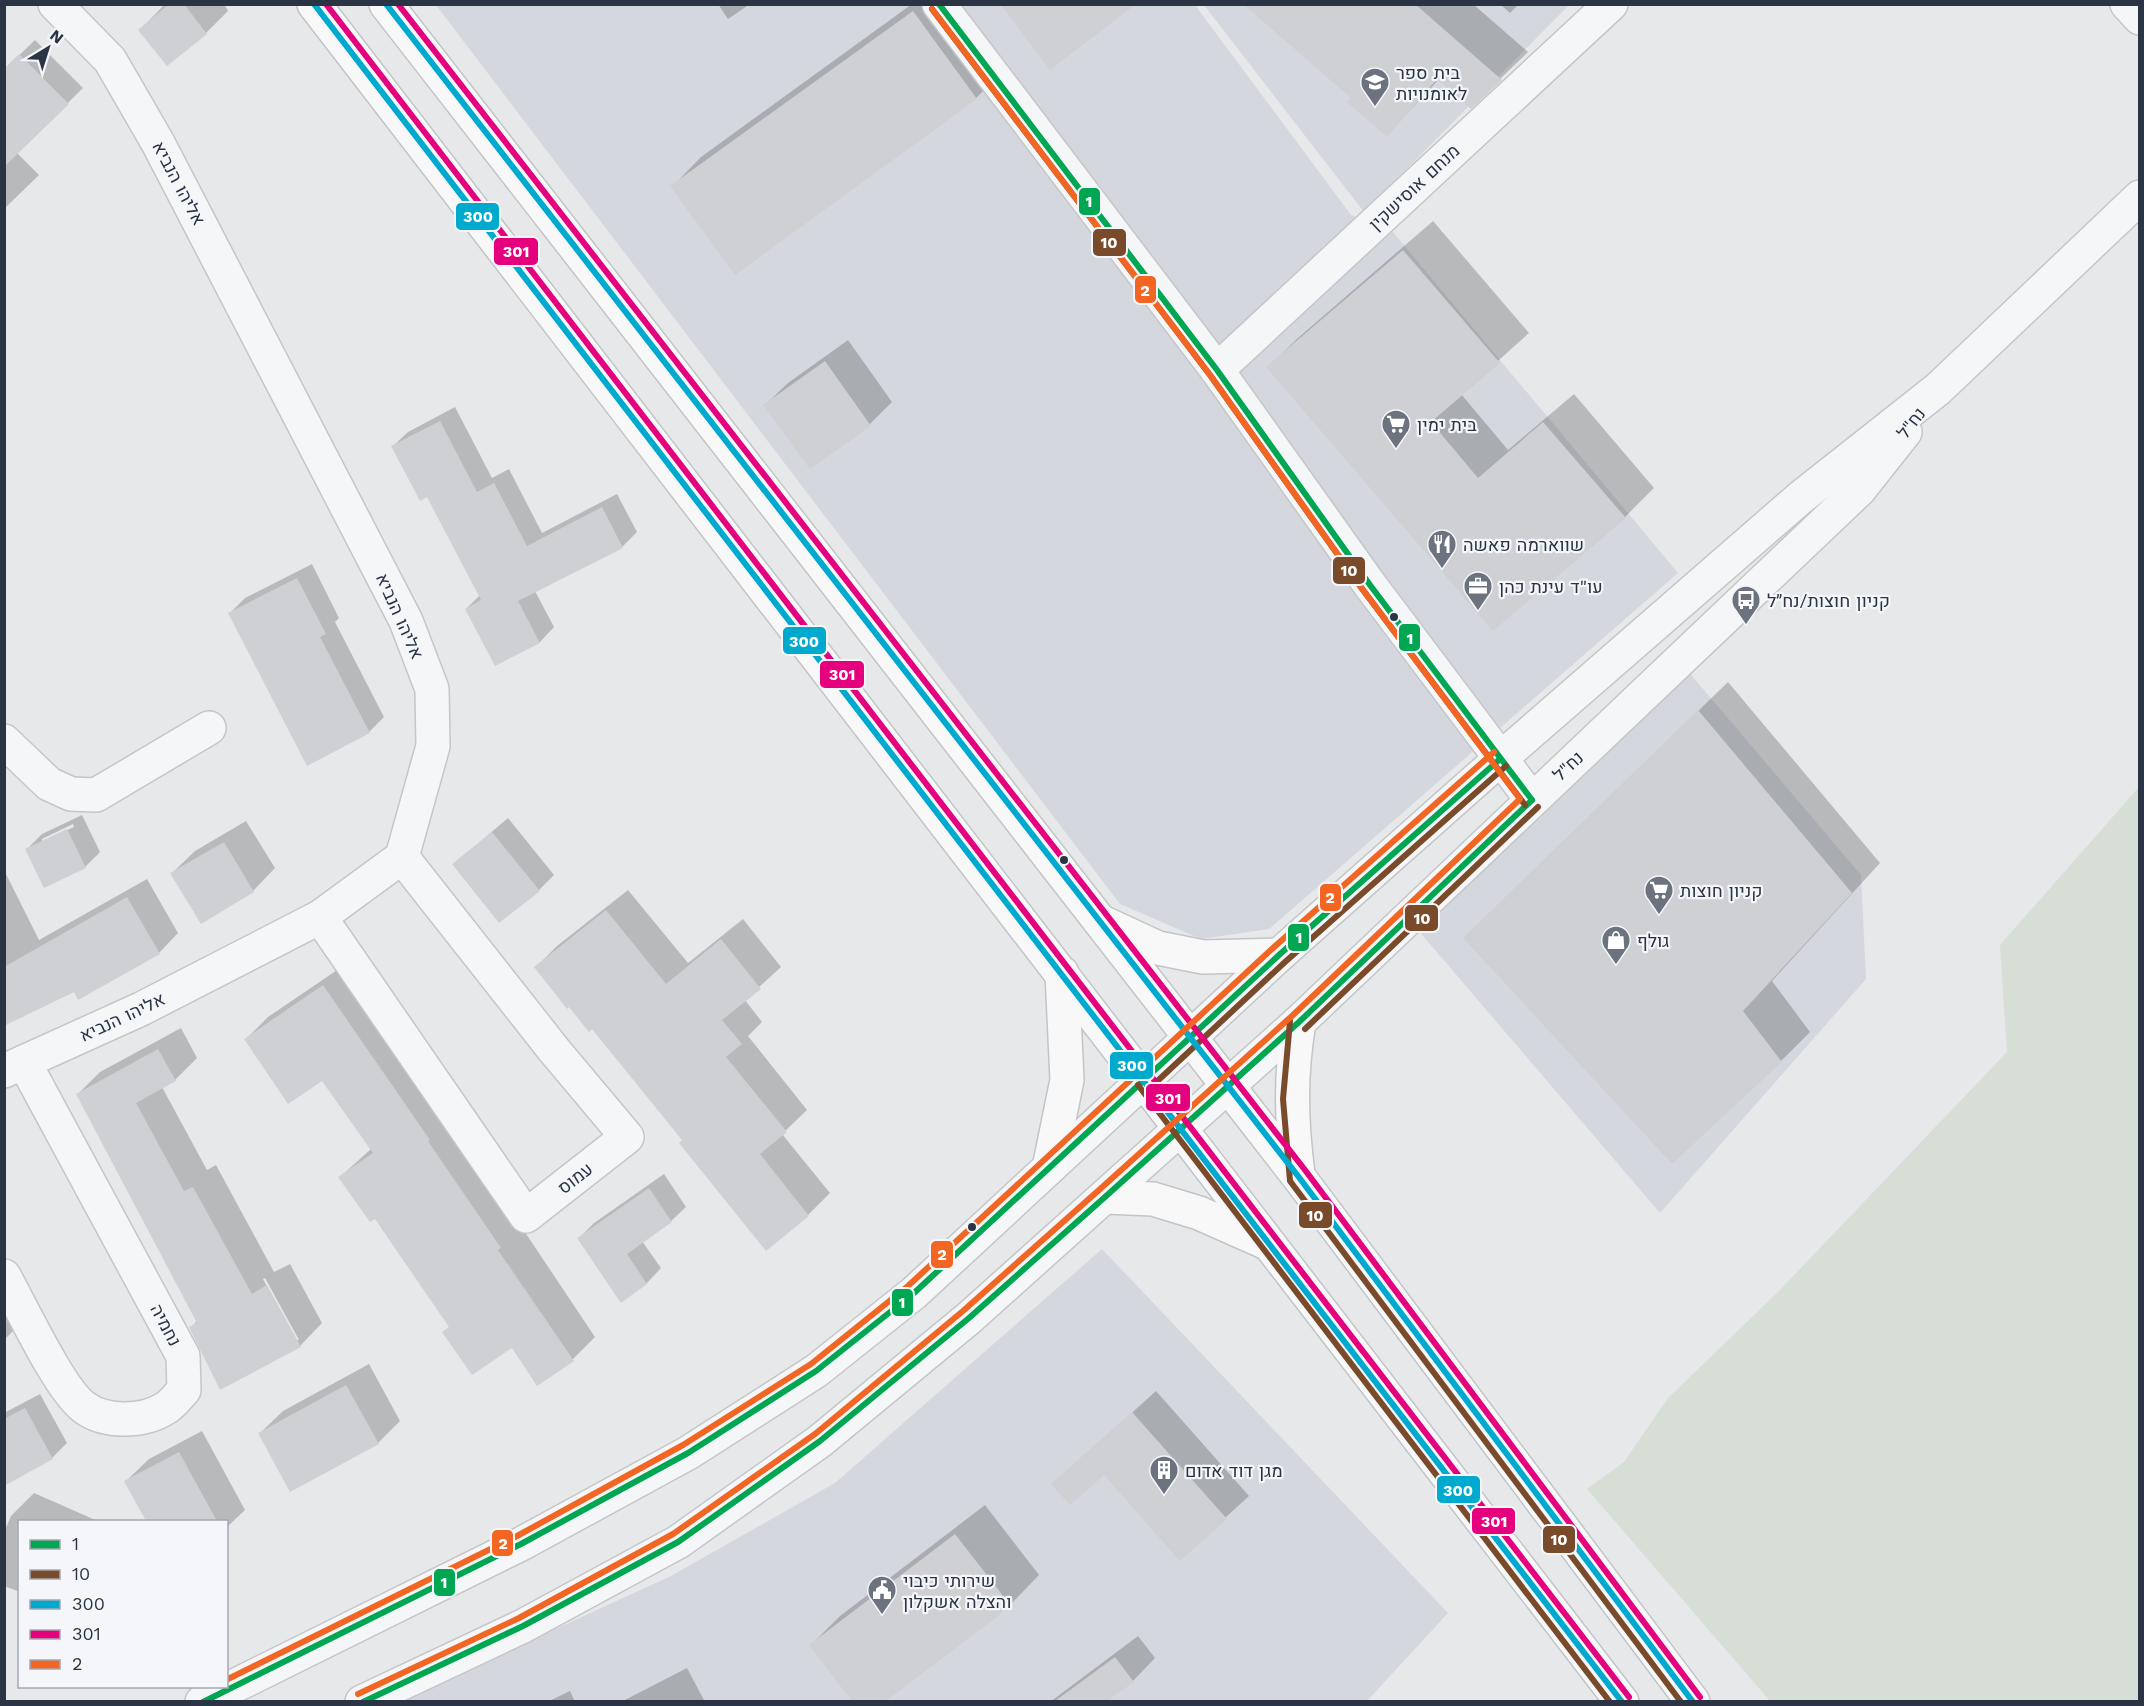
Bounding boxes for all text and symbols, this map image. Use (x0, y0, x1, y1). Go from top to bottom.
north arrow (18, 18, 78, 78)
text: N (46, 25, 67, 48)
place label: בית ספר לאומנויות (1396, 62, 1467, 104)
school or university icon: בית ספר לאומנויות (1359, 66, 1391, 108)
street label: אליהו הנביא (148, 138, 210, 228)
street label: מנחם אוסישקין (1364, 140, 1464, 234)
line badge: 1 (1078, 187, 1101, 216)
text: 1 (1086, 192, 1092, 211)
line badge: 300 (455, 202, 500, 231)
text: 300 (463, 207, 493, 226)
line badge: 10 (1092, 228, 1127, 257)
text: 10 (1100, 233, 1118, 252)
line badge: 301 (493, 237, 539, 266)
text: 301 (503, 242, 529, 261)
line badge: 2 (1134, 275, 1157, 304)
text: 2 (1140, 281, 1150, 300)
street label: נח"ל (1892, 403, 1930, 443)
supermarket icon: בית ימין (1380, 408, 1412, 450)
place label: בית ימין (1417, 414, 1477, 435)
restaurant icon: שווארמה פאשה (1426, 528, 1458, 570)
place label: שווארמה פאשה (1463, 534, 1584, 555)
line badge: 10 (1332, 556, 1366, 585)
text: 10 (1340, 561, 1358, 580)
street label: אליהו הנביא (372, 570, 428, 662)
office icon: עו"ד עינת כהן (1462, 570, 1494, 612)
place label: עו"ד עינת כהן (1499, 576, 1603, 597)
bus stop icon: קניון חוצות/נח״ל (1730, 584, 1762, 626)
place label: קניון חוצות/נח״ל (1767, 590, 1890, 611)
unlabelled marker (1388, 611, 1400, 623)
line badge: 1 (1398, 623, 1421, 652)
line badge: 300 (782, 626, 827, 655)
text: 1 (1407, 629, 1413, 648)
text: 300 (789, 632, 819, 651)
line badge: 301 (819, 660, 865, 689)
text: 301 (829, 665, 855, 684)
street label: נח"ל (1548, 747, 1588, 785)
unlabelled marker (1058, 854, 1070, 866)
supermarket icon: קניון חוצות (1643, 874, 1675, 916)
place label: קניון חוצות (1680, 880, 1762, 901)
line badge: 2 (1319, 883, 1342, 912)
text: 2 (1325, 888, 1335, 907)
line badge: 10 (1404, 904, 1439, 932)
text: 10 (1413, 909, 1431, 928)
line badge: 1 (1287, 923, 1310, 952)
shop icon: גולף (1600, 924, 1632, 966)
text: 1 (1296, 928, 1302, 947)
place label: גולף (1637, 930, 1669, 951)
street label: אליהו הנביא (76, 988, 168, 1046)
line badge: 300 (1109, 1051, 1154, 1080)
text: 300 (1117, 1056, 1147, 1075)
line badge: 301 (1145, 1083, 1191, 1112)
text: 301 (1155, 1089, 1181, 1108)
street label: עמוס (553, 1158, 597, 1198)
line badge: 10 (1298, 1201, 1333, 1229)
text: 10 (1306, 1206, 1324, 1225)
unlabelled marker (966, 1221, 978, 1233)
line badge: 2 (930, 1240, 954, 1269)
text: 2 (937, 1245, 947, 1264)
line badge: 1 (891, 1288, 914, 1317)
text: 1 (899, 1293, 905, 1312)
street label: נחמיה (146, 1300, 186, 1350)
building icon: מגן דוד אדום (1148, 1454, 1180, 1496)
place label: מגן דוד אדום (1185, 1460, 1283, 1481)
line badge: 300 (1436, 1475, 1481, 1504)
text: 300 (1443, 1481, 1473, 1500)
line badge: 301 (1471, 1507, 1516, 1535)
text: 301 (1481, 1512, 1507, 1531)
legend (18, 1520, 228, 1688)
line badge: 10 (1542, 1525, 1576, 1554)
line badge: 2 (491, 1529, 514, 1557)
text: 10 (1550, 1530, 1568, 1549)
text: 1 (72, 1533, 79, 1554)
text: 2 (498, 1534, 508, 1553)
text: 10 (72, 1563, 90, 1584)
line badge: 1 (433, 1568, 456, 1597)
place label: שירותי כיבוי והצלה אשקלון (903, 1570, 1011, 1612)
text: 1 (441, 1573, 447, 1592)
public building icon: שירותי כיבוי והצלה אשקלון (866, 1574, 898, 1616)
text: 300 (72, 1593, 105, 1614)
text: 301 (72, 1623, 101, 1644)
text: 2 (72, 1653, 83, 1674)

